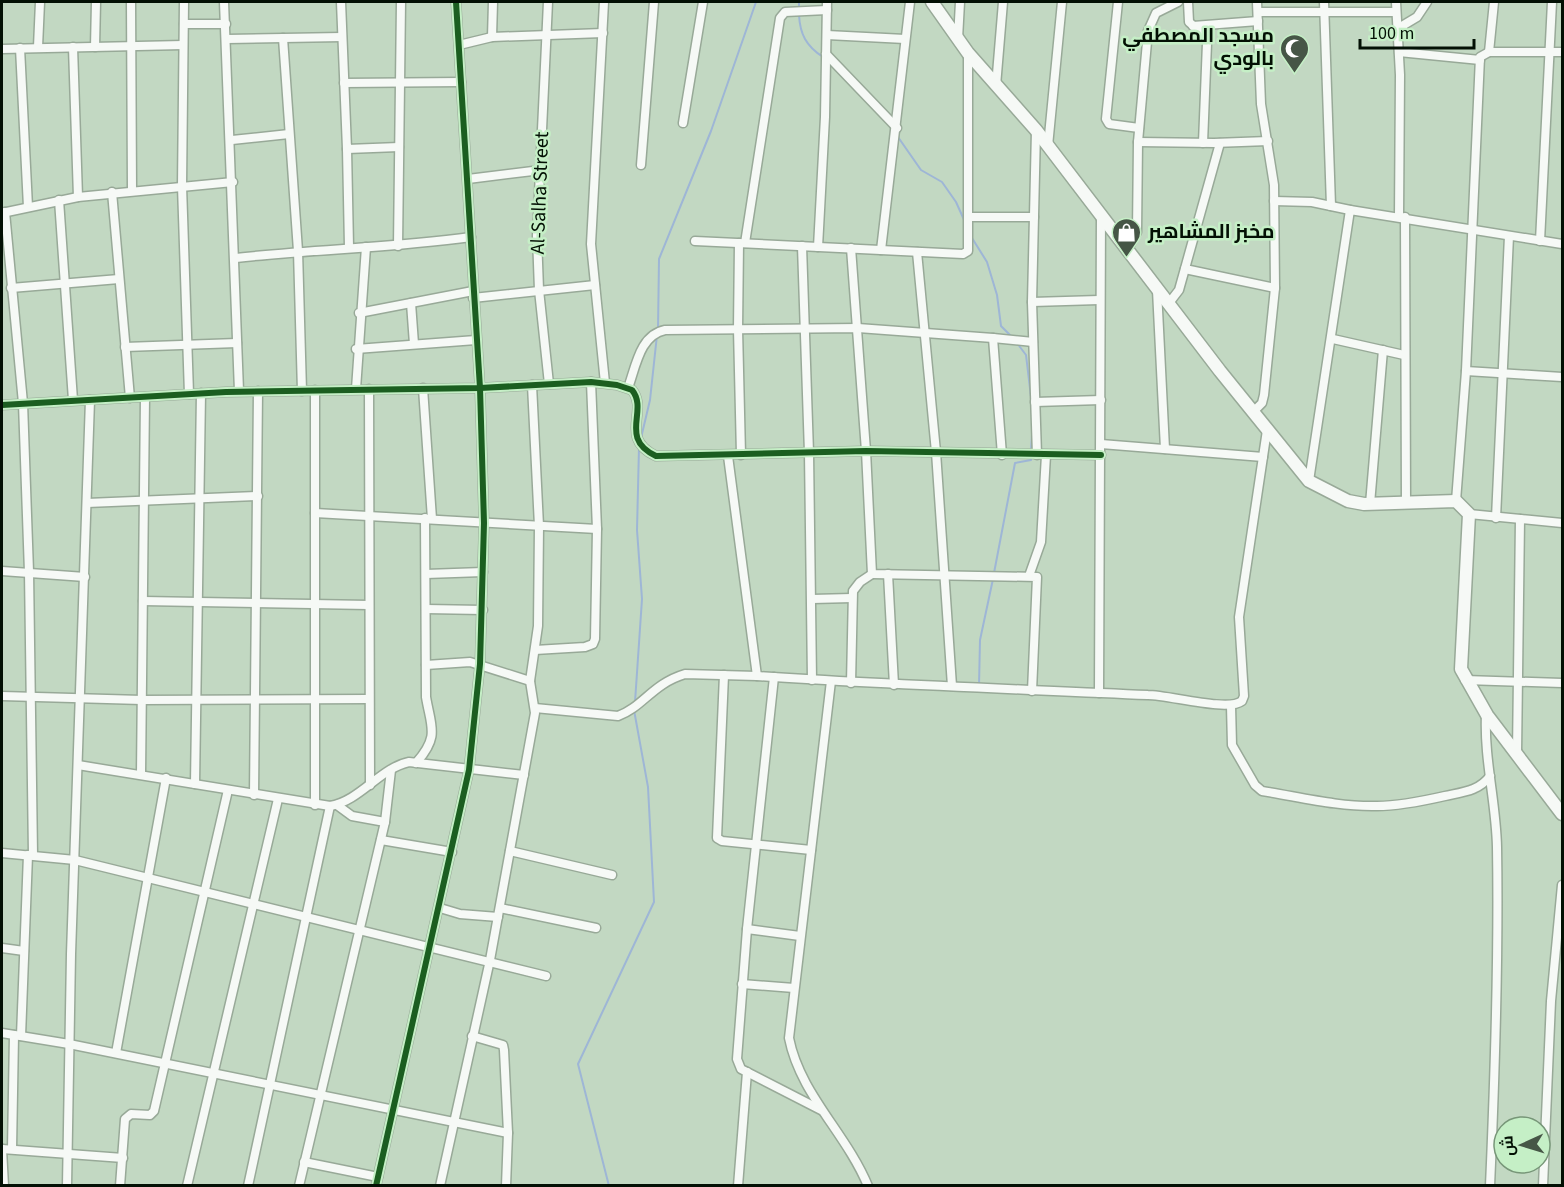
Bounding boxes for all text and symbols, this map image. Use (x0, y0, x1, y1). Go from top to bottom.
scale bar (1360, 12, 1474, 50)
text: 100 m (1369, 21, 1414, 46)
place label: مسجد المصطفي بالودي (1122, 22, 1274, 74)
mosque icon: مسجد المصطفي بالودي (1279, 32, 1311, 74)
street label: Al-Salha Street (524, 131, 556, 255)
shop icon: مخبز المشاهير (1111, 216, 1143, 258)
place label: مخبز المشاهير (1147, 218, 1275, 246)
north arrow (1492, 1115, 1552, 1175)
text: ش (1496, 1135, 1520, 1157)

